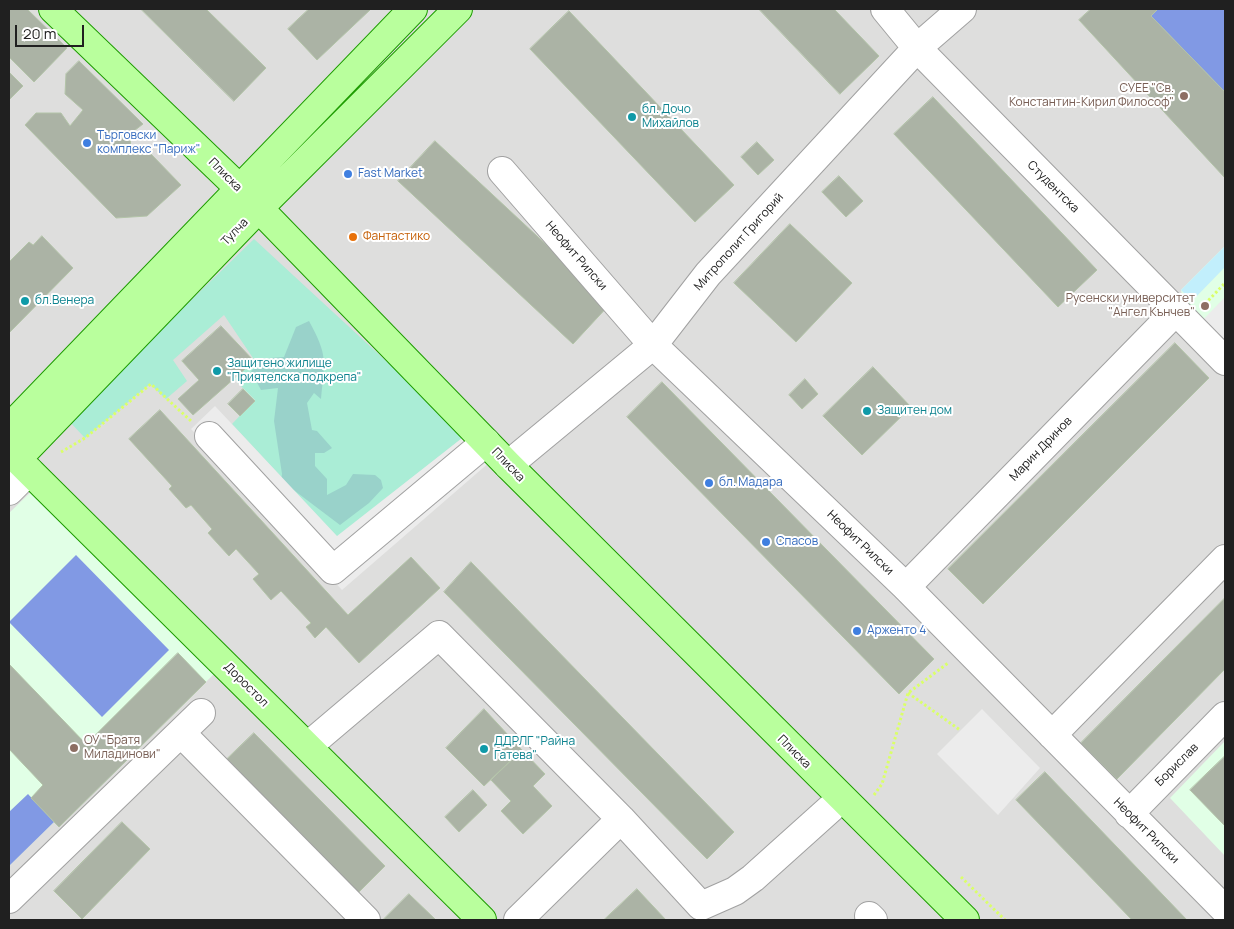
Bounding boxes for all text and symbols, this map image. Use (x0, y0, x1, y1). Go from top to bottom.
scale bar (18, 15, 86, 47)
text: 20 m (23, 23, 56, 44)
place label: СУЕЕ "Св. Константин-Кирил Философ" (1009, 82, 1174, 110)
marker: СУЕЕ "Св. Константин-Кирил Философ" (1178, 90, 1190, 102)
place label: бл. Дочо Михайлов (642, 103, 699, 131)
marker: бл. Дочо Михайлов (626, 111, 638, 123)
place label: Търговски комплекс "Париж" (97, 129, 201, 157)
marker: Търговски комплекс "Париж" (81, 137, 93, 149)
street label: Плиска (205, 155, 245, 195)
street label: Студентска (1024, 158, 1082, 216)
place label: Fast Market (358, 167, 423, 181)
marker: Fast Market (342, 168, 354, 180)
street label: Митрополит Григорий (691, 190, 787, 294)
street label: Тулча (219, 215, 251, 249)
street label: Неофит Рилски (542, 219, 610, 293)
place label: Фантастико (363, 230, 430, 244)
marker: Фантастико (347, 231, 359, 243)
place label: Русенски университет "Ангел Кънчев" (1066, 292, 1195, 320)
place label: бл.Венера (35, 294, 94, 308)
marker: бл.Венера (19, 295, 31, 307)
marker: Русенски университет "Ангел Кънчев" (1199, 300, 1211, 312)
place label: Защитено жилище "Приятелска подкрепа" (227, 357, 361, 385)
marker: Защитено жилище "Приятелска подкрепа" (211, 365, 223, 377)
place label: Защитен дом (877, 404, 952, 418)
marker: Защитен дом (861, 405, 873, 417)
street label: Марин Дринов (1007, 414, 1075, 484)
street label: Плиска (488, 445, 528, 485)
place label: бл. Мадара (719, 476, 783, 490)
marker: бл. Мадара (703, 477, 715, 489)
street label: Неофит Рилски (824, 508, 896, 578)
place label: Спасов (776, 535, 818, 549)
marker: Спасов (760, 536, 772, 548)
place label: Арженто 4 (867, 624, 926, 638)
marker: Арженто 4 (851, 625, 863, 637)
street label: Доростол (221, 660, 271, 710)
street label: Плиска (774, 732, 814, 772)
place label: ОУ "Братя Миладинови" (84, 734, 161, 762)
place label: ДДРЛГ "Райна Гатева" (494, 735, 575, 763)
street label: Борислав (1153, 741, 1201, 789)
marker: ОУ "Братя Миладинови" (68, 742, 80, 754)
marker: ДДРЛГ "Райна Гатева" (478, 743, 490, 755)
street label: Неофит Рилски (1110, 795, 1182, 867)

